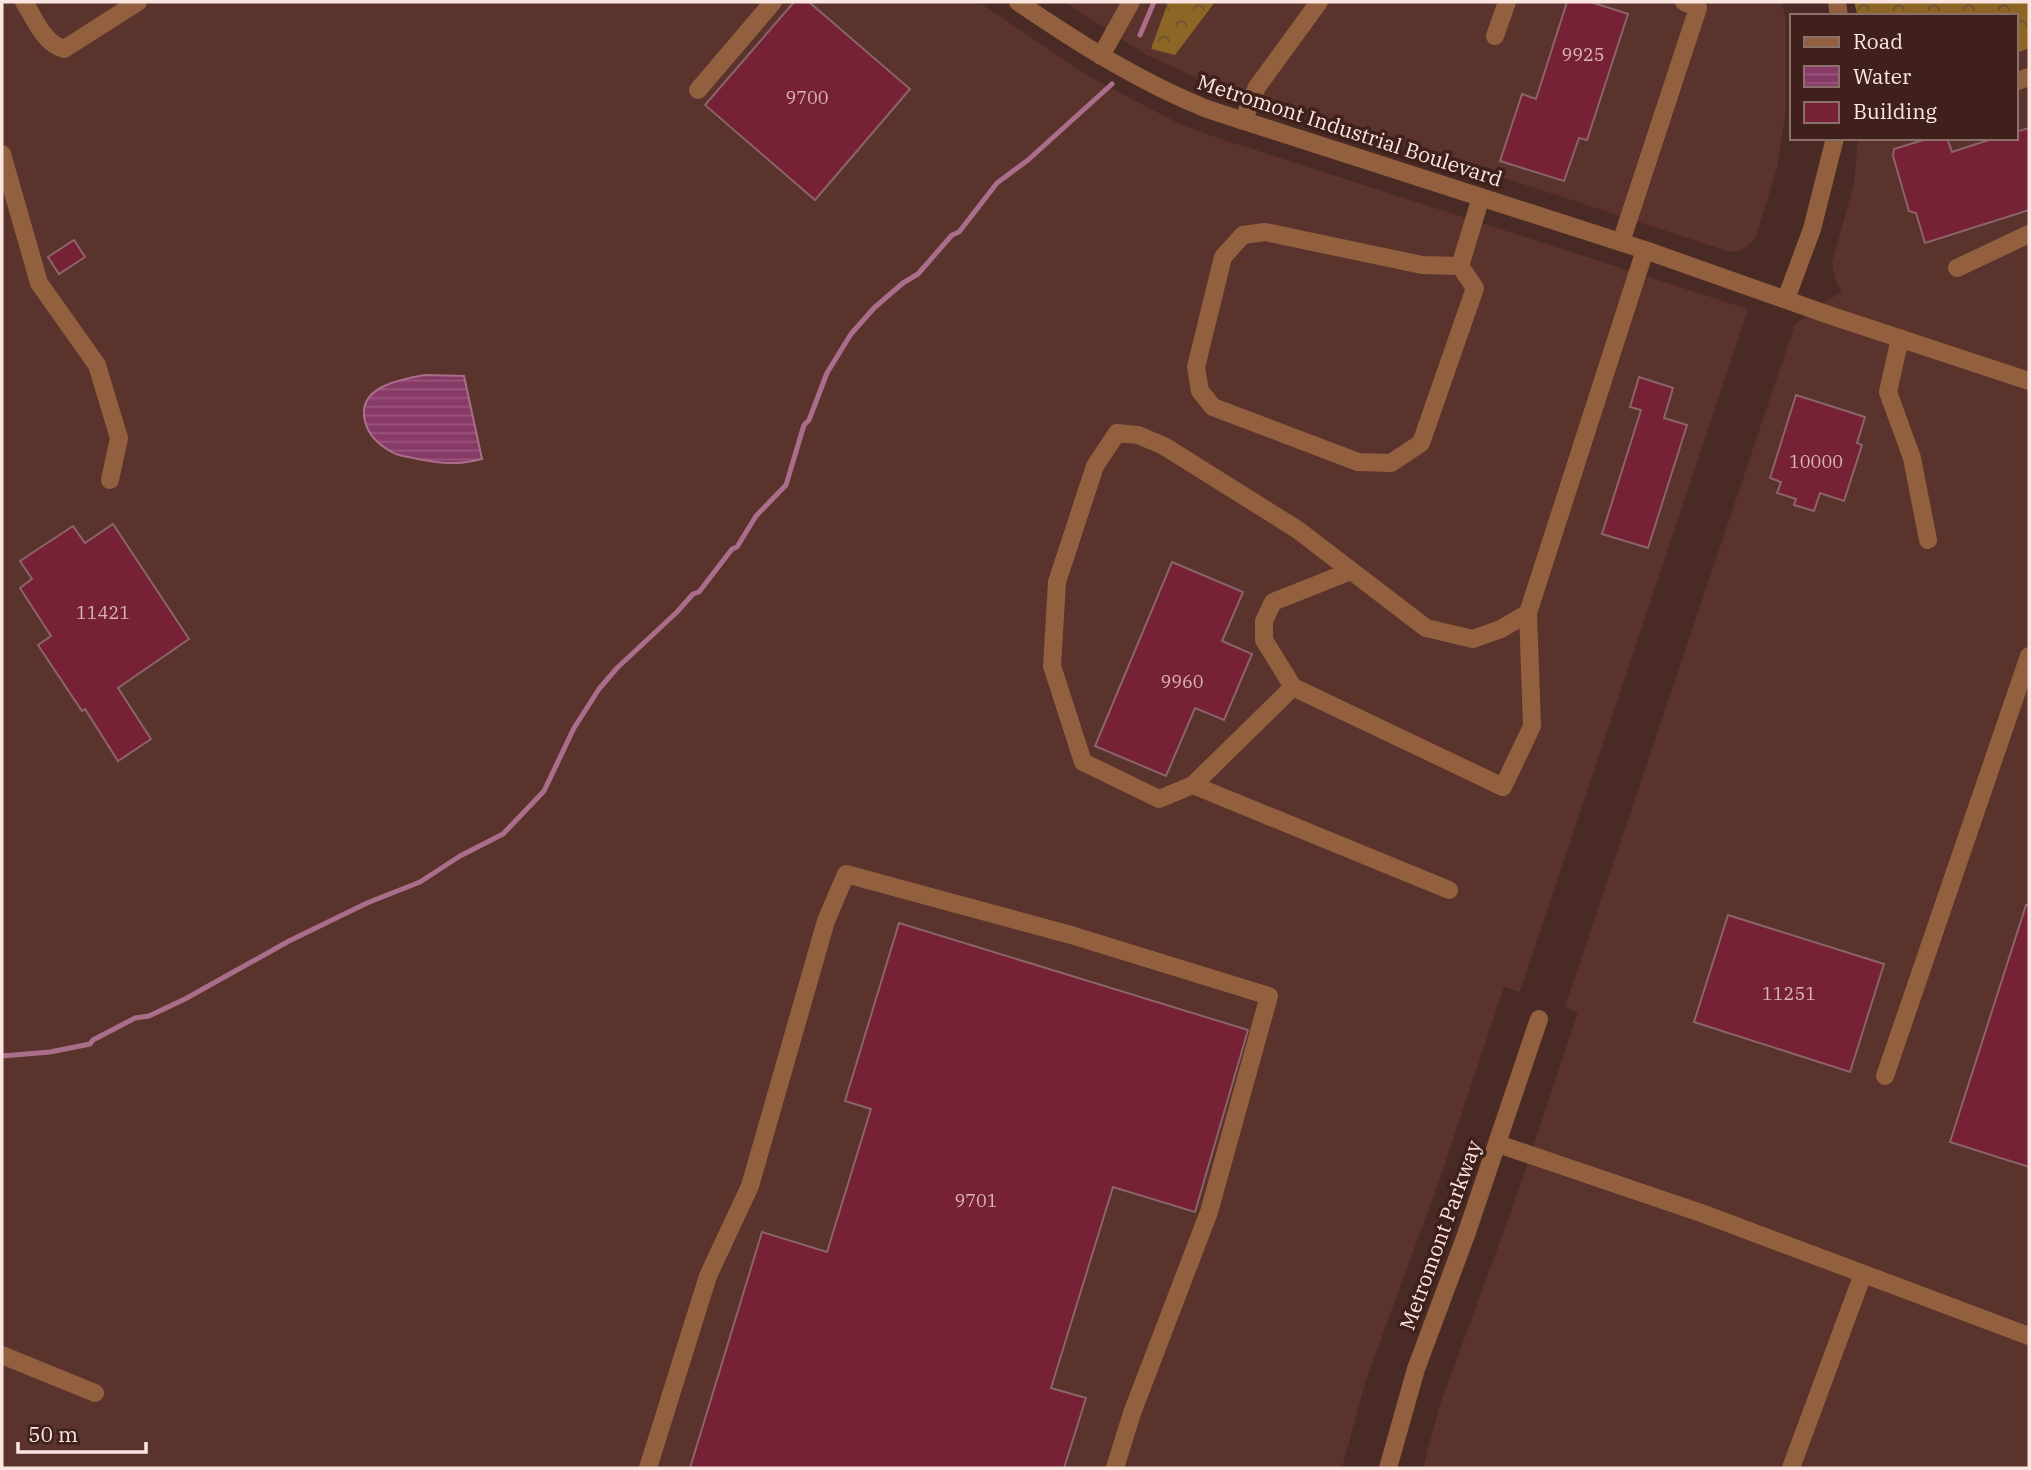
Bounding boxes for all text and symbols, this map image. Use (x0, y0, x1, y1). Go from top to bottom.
legend (1790, 14, 2017, 140)
text: Road (1853, 27, 1903, 55)
house number: 9925 (1561, 43, 1605, 66)
text: Water (1853, 62, 1912, 90)
street label: Metromont Industrial Boulevard (1194, 67, 1506, 193)
house number: 9700 (785, 86, 829, 109)
text: Building (1853, 97, 1938, 125)
house number: 10000 (1789, 450, 1843, 473)
house number: 11421 (76, 601, 130, 624)
house number: 9960 (1160, 670, 1204, 693)
house number: 11251 (1762, 982, 1816, 1005)
street label: Metromont Parkway (1393, 1135, 1488, 1334)
house number: 9701 (954, 1189, 998, 1212)
scale bar (18, 1410, 145, 1454)
text: 50 m (28, 1420, 78, 1448)

